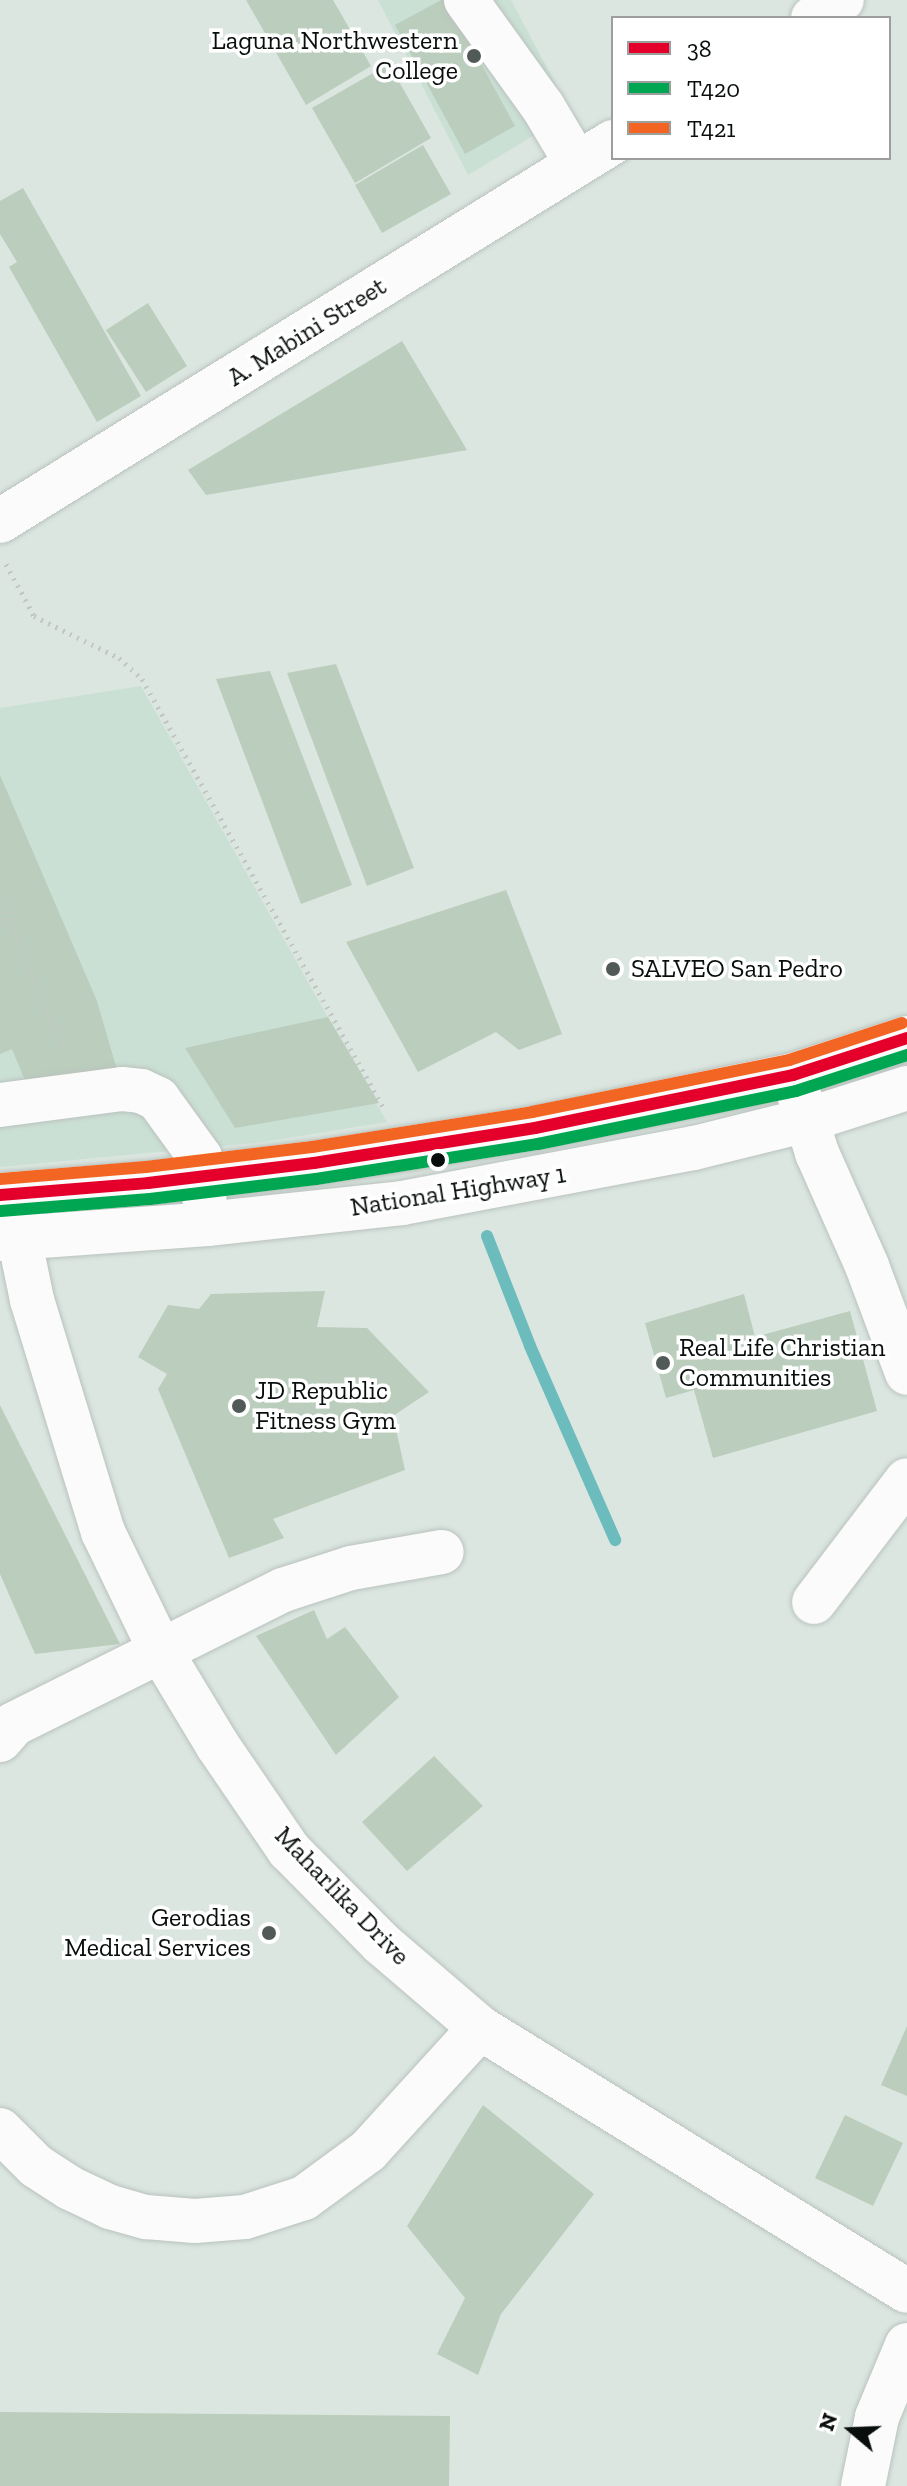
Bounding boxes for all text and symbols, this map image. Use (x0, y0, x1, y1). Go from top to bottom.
legend (611, 16, 891, 160)
place label: Laguna Northwestern College (212, 25, 458, 86)
text: 38 (687, 34, 712, 63)
marker: Laguna Northwestern College (465, 47, 483, 65)
text: T420 (687, 74, 740, 103)
text: T421 (687, 114, 736, 143)
street label: A. Mabini Street (222, 271, 392, 393)
place label: SALVEO San Pedro (631, 953, 843, 985)
marker: SALVEO San Pedro (602, 958, 624, 980)
unlabelled marker (430, 1152, 446, 1168)
street label: National Highway 1 (348, 1159, 568, 1223)
place label: Real Life Christian Communities (679, 1332, 885, 1394)
marker: Real Life Christian Communities (654, 1354, 672, 1372)
place label: JD Republic Fitness Gym (255, 1375, 396, 1436)
marker: JD Republic Fitness Gym (230, 1397, 248, 1415)
street label: Maharlika Drive (268, 1820, 416, 1972)
place label: Gerodias Medical Services (64, 1902, 251, 1964)
marker: Gerodias Medical Services (258, 1922, 280, 1944)
north arrow (811, 2390, 891, 2470)
text: N (812, 2410, 843, 2434)

